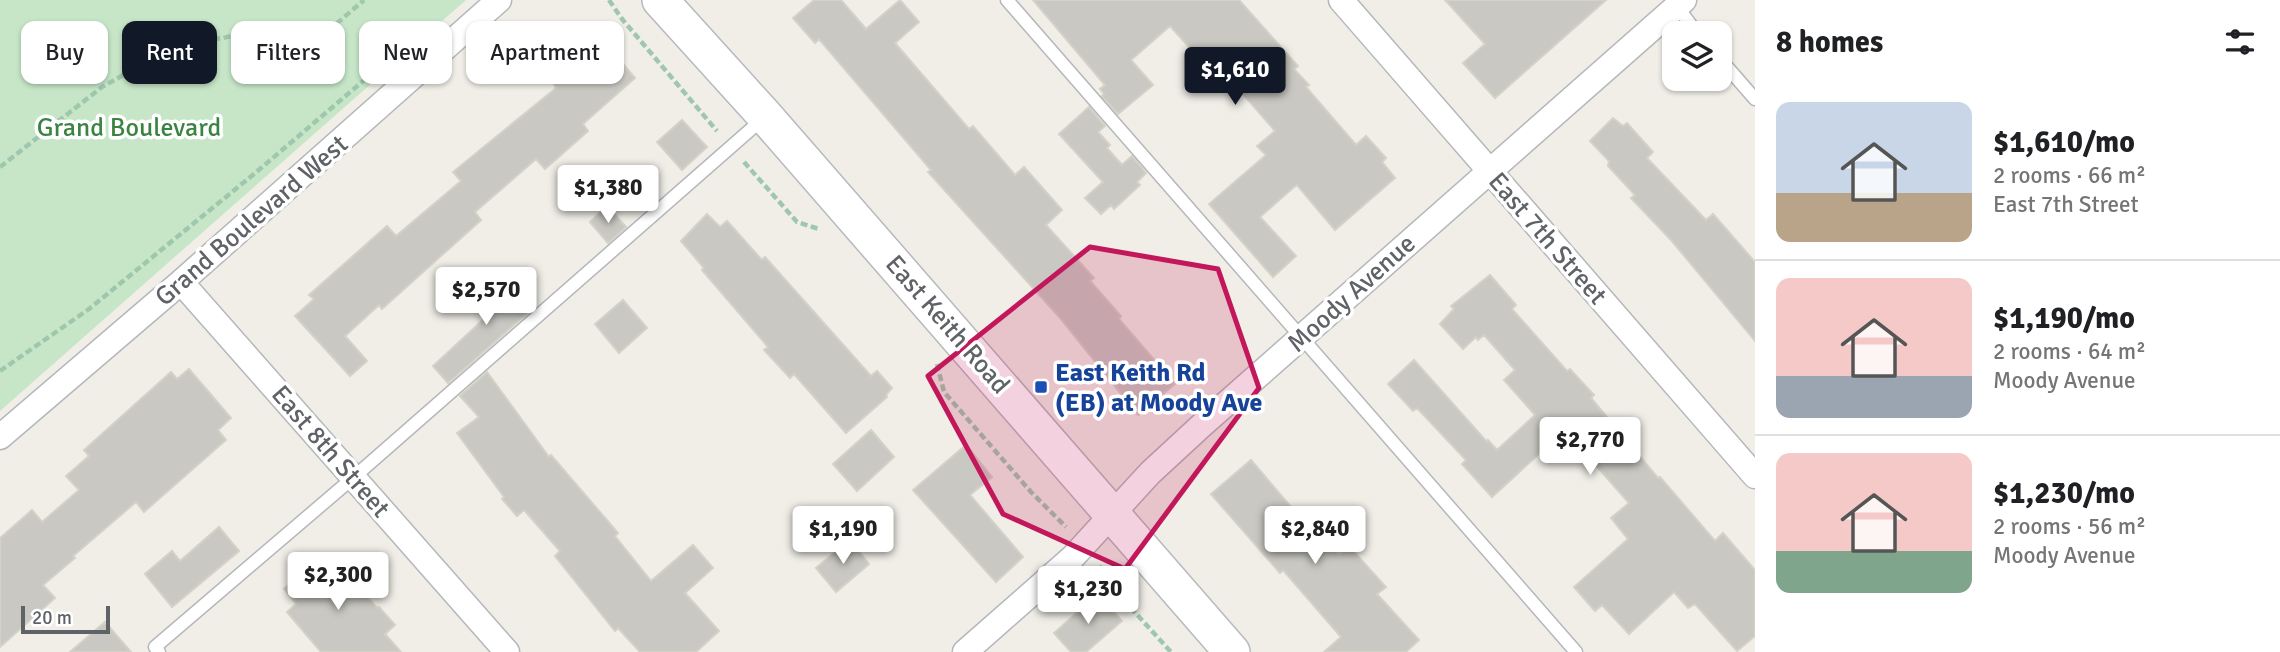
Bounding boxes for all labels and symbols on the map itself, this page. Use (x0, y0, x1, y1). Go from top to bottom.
pin: $1,610 (1178, 48, 1292, 107)
park label: Grand Boulevard (37, 112, 221, 144)
street label: Grand Boulevard West (149, 128, 355, 313)
pin: $1,380 (551, 166, 665, 225)
street label: East 7th Street (1481, 166, 1613, 311)
street label: Moody Avenue (1281, 228, 1422, 360)
street label: East Keith Road (878, 249, 1016, 401)
pin: $2,570 (429, 268, 543, 327)
place label: East Keith Rd (EB) at Moody Ave (1055, 357, 1262, 419)
street label: East 8th Street (264, 379, 396, 524)
marker: East Keith Rd (EB) at Moody Ave (1033, 379, 1049, 395)
pin: $2,770 (1533, 418, 1647, 477)
pin: $1,190 (786, 506, 900, 566)
pin: $2,840 (1258, 506, 1372, 566)
pin: $2,300 (281, 552, 395, 612)
pin: $1,230 (1031, 566, 1145, 626)
scale bar (21, 603, 110, 635)

